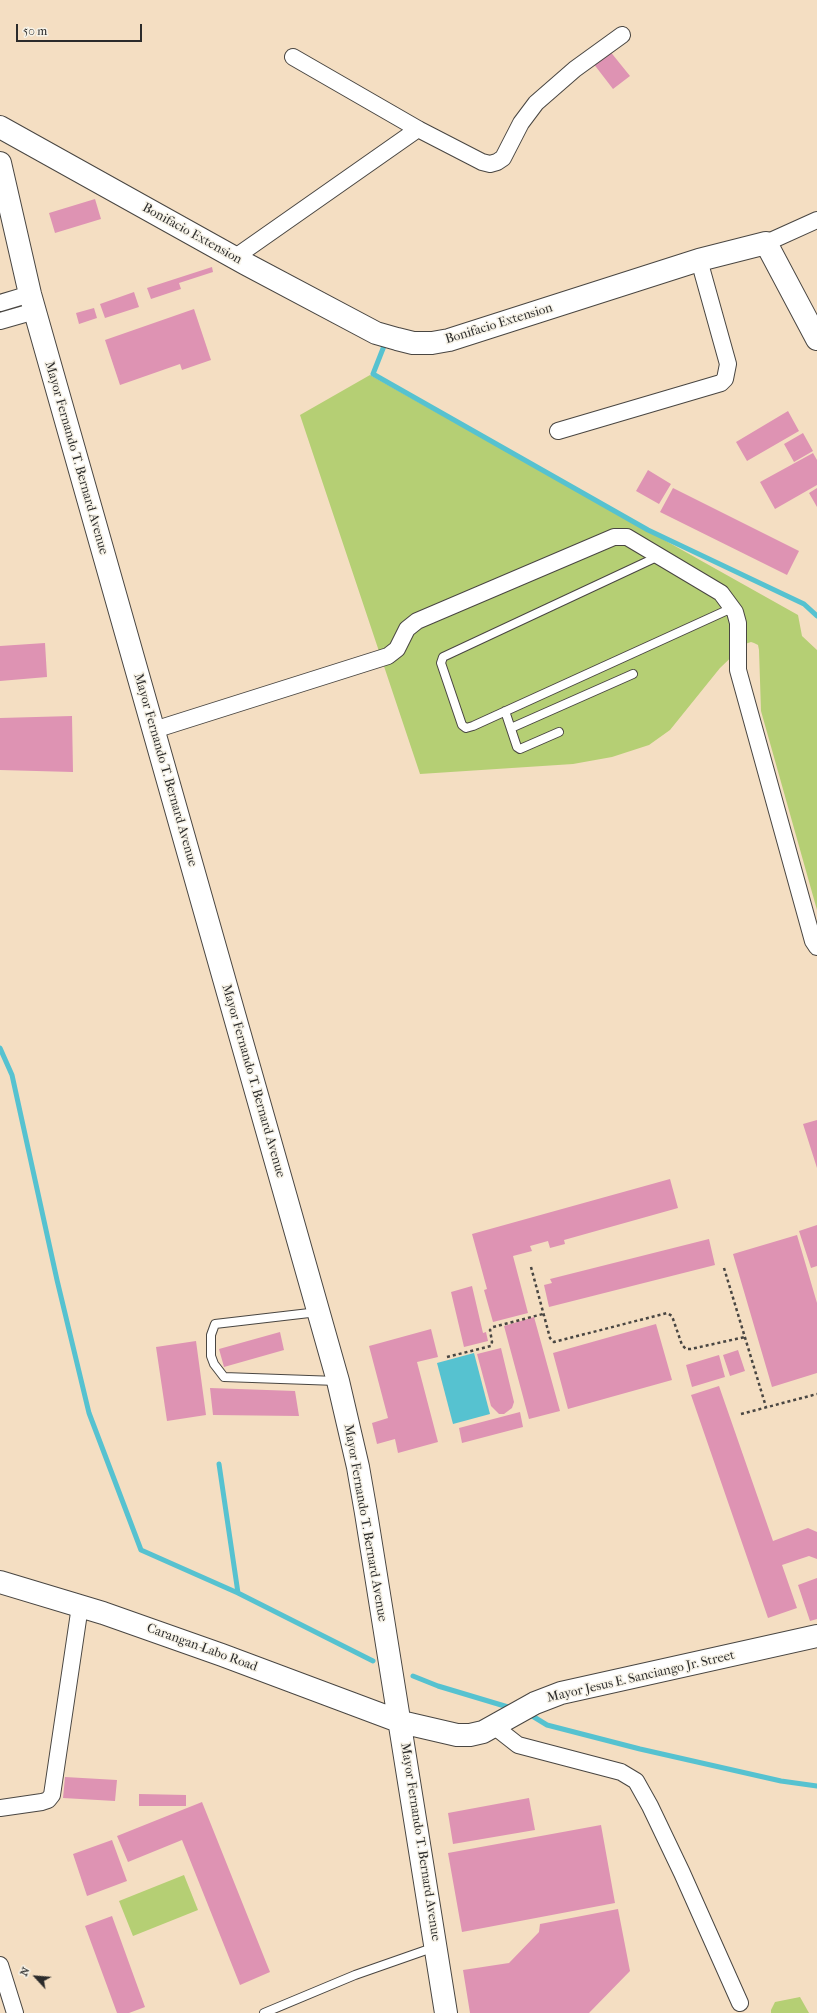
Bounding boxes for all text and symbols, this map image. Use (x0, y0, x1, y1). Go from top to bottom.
scale bar (18, 16, 144, 42)
text: 50 m (23, 24, 47, 38)
street label: Bonifacio Extension (139, 200, 245, 268)
street label: Bonifacio Extension (443, 300, 555, 348)
street label: Mayor Fernando T. Bernard Avenue (41, 360, 111, 556)
street label: Mayor Fernando T. Bernard Avenue (130, 672, 200, 868)
street label: Mayor Fernando T. Bernard Avenue (218, 983, 288, 1179)
street label: Mayor Fernando T. Bernard Avenue (340, 1423, 390, 1623)
street label: Carangan-Labo Road (144, 1621, 260, 1675)
street label: Mayor Jesus E. Sanciango Jr. Street (546, 1648, 736, 1706)
street label: Mayor Fernando T. Bernard Avenue (397, 1742, 443, 1942)
north arrow (16, 1957, 56, 1997)
text: N (17, 1965, 32, 1978)

